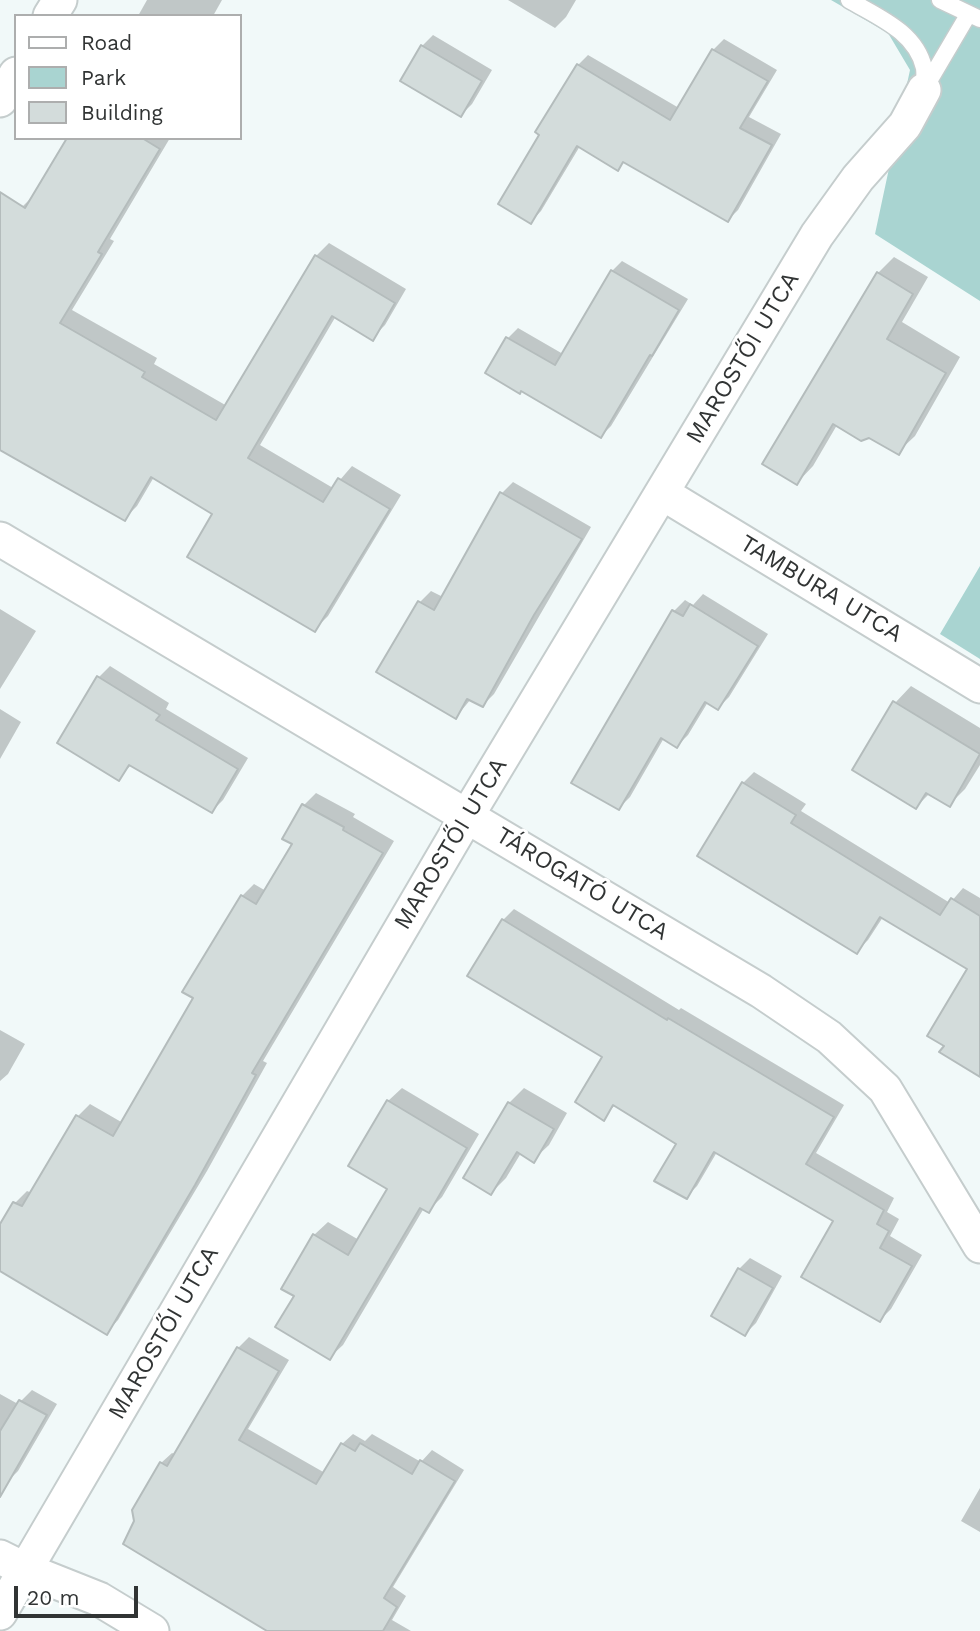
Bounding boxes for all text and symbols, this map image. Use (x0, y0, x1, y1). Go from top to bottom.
legend (14, 14, 242, 140)
text: Road (81, 30, 132, 55)
text: Park (81, 65, 126, 90)
text: Building (81, 100, 163, 125)
street label: MAROSTŐI UTCA (680, 267, 806, 449)
street label: TAMBURA UTCA (734, 529, 908, 649)
street label: MAROSTŐI UTCA (388, 753, 514, 935)
street label: TÁROGATÓ UTCA (490, 821, 674, 947)
street label: MAROSTŐI UTCA (103, 1241, 225, 1425)
scale bar (18, 1572, 142, 1616)
text: 20 m (27, 1585, 79, 1610)

